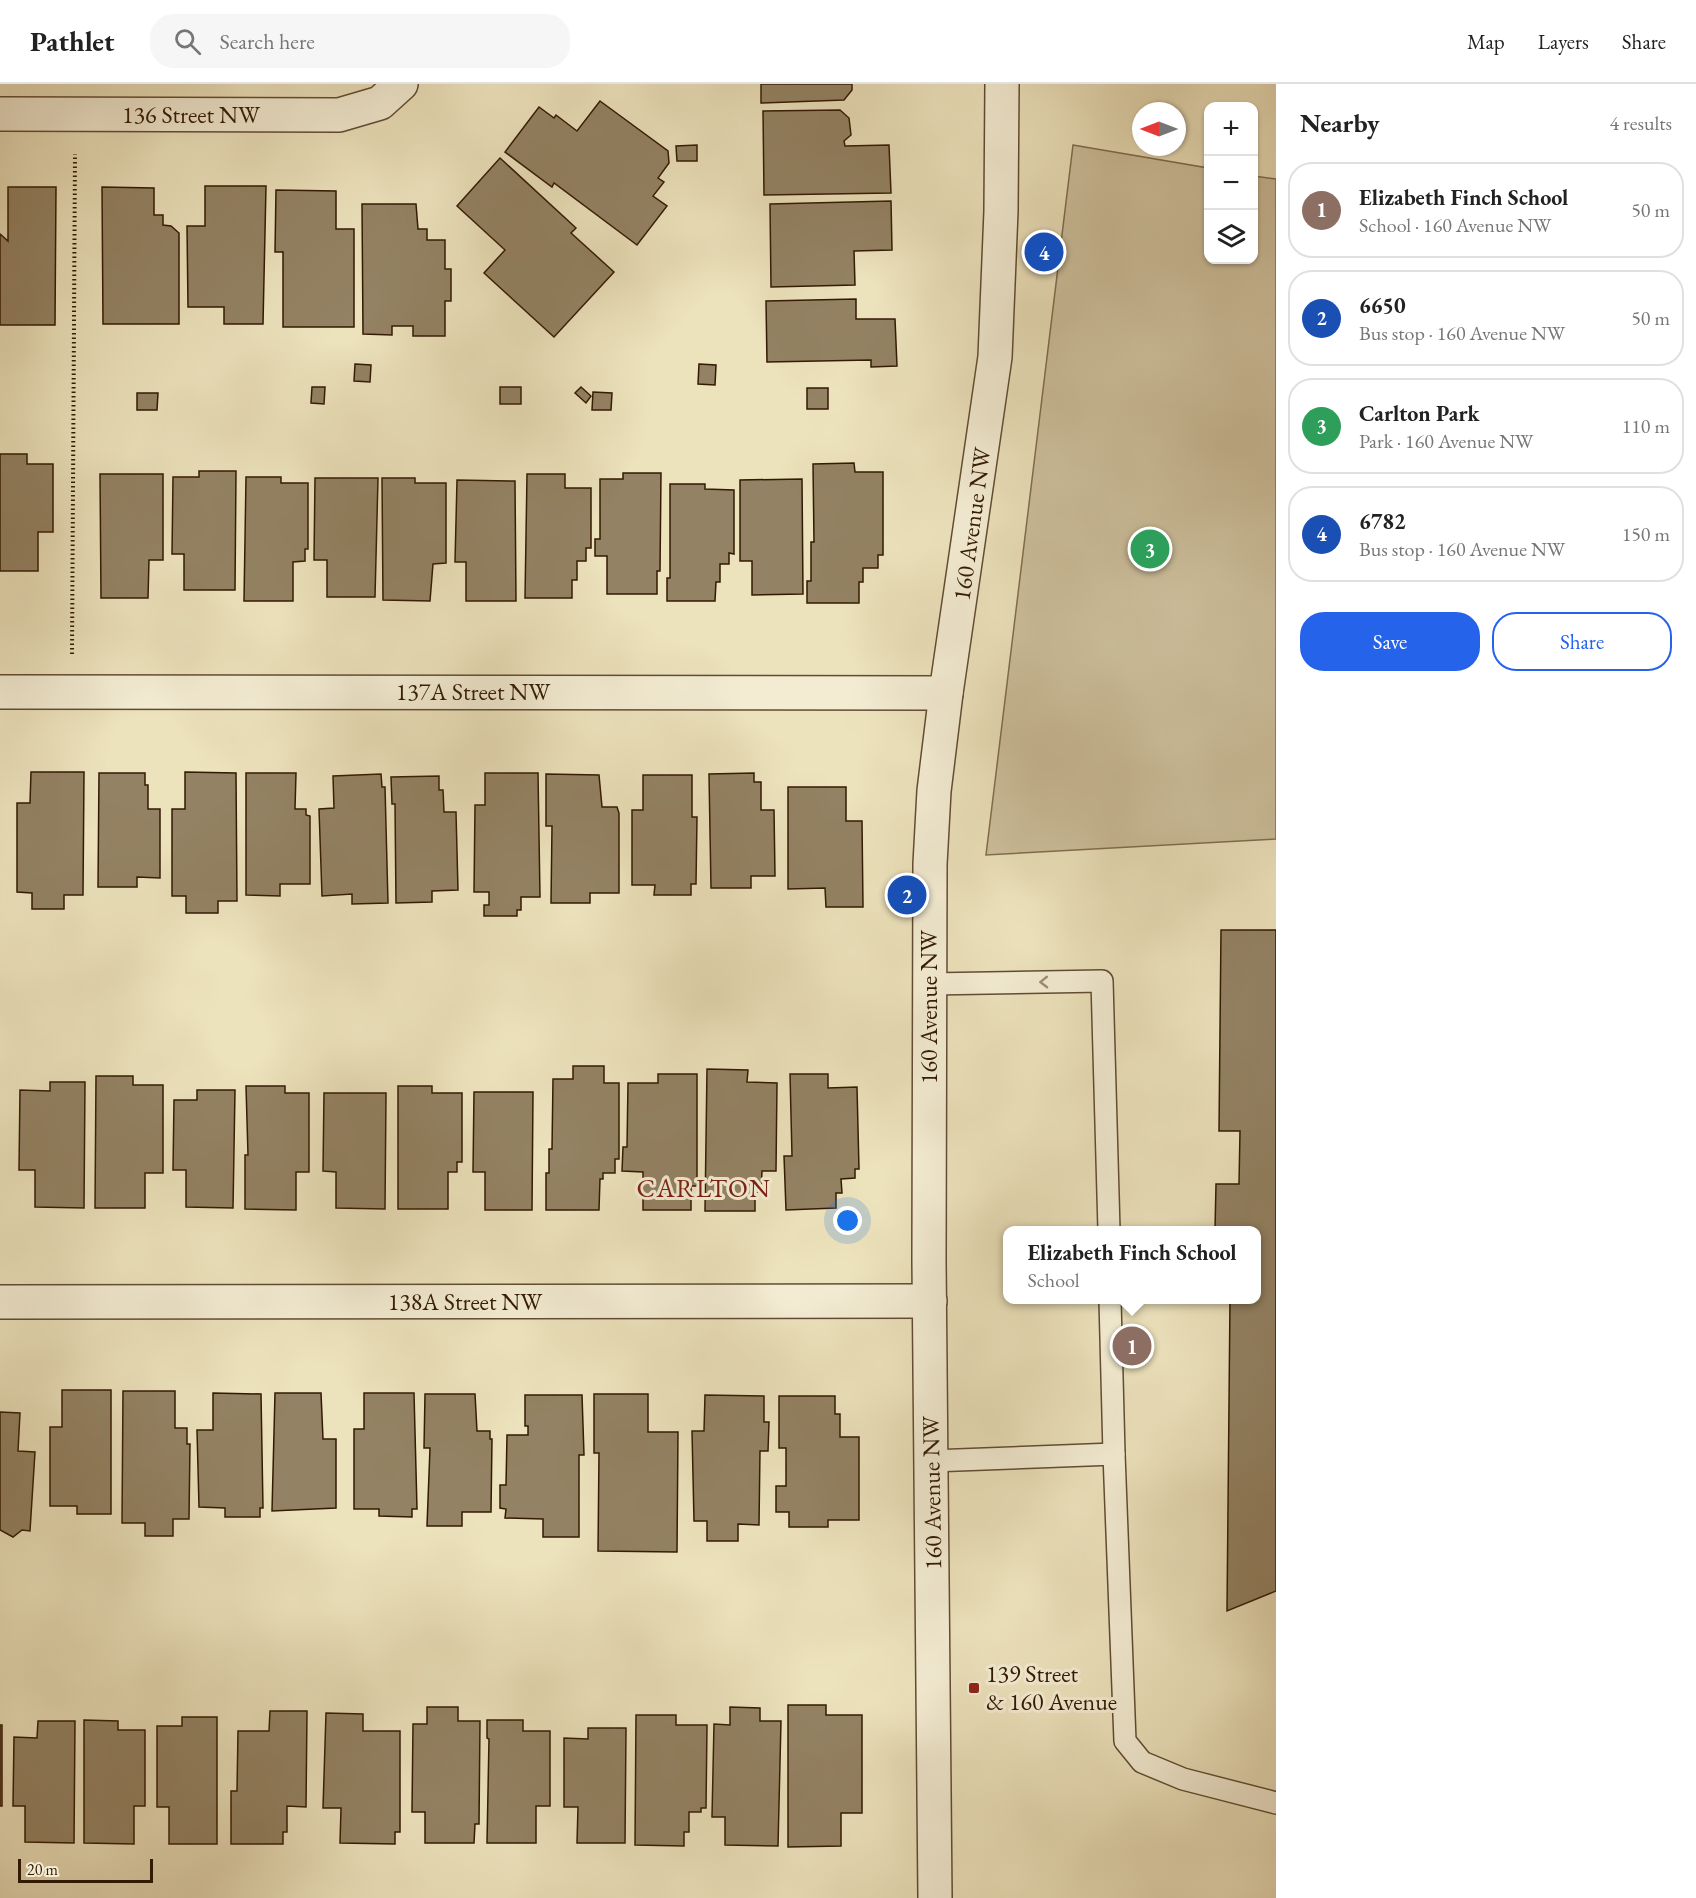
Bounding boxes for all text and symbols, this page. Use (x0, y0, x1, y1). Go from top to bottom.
search box (150, 14, 570, 68)
text: Pathlet (30, 23, 114, 59)
icon: search (171, 25, 204, 58)
text: Search here (219, 27, 315, 56)
text: Map (1467, 28, 1505, 55)
text: Layers (1538, 28, 1589, 55)
text: Share (1622, 28, 1666, 55)
street label: 136 Street NW (122, 99, 261, 130)
north arrow (1132, 102, 1186, 156)
map controls (1204, 102, 1258, 264)
button: + (1204, 102, 1258, 156)
text: Nearby (1300, 106, 1380, 140)
text: 4 results (1609, 110, 1672, 136)
button: − (1204, 156, 1258, 210)
text: Elizabeth Finch School (1359, 183, 1568, 212)
text: 1 (1316, 197, 1327, 223)
text: 50 m (1631, 197, 1670, 223)
button: layers (1204, 210, 1258, 264)
text: School · 160 Avenue NW (1359, 212, 1551, 238)
pin: 4 (1024, 230, 1064, 274)
text: 6650 (1359, 291, 1406, 320)
text: 2 (1316, 305, 1327, 331)
text: 50 m (1631, 305, 1670, 331)
text: Bus stop · 160 Avenue NW (1359, 320, 1565, 346)
text: Carlton Park (1359, 399, 1480, 428)
text: 3 (1316, 413, 1327, 439)
text: 110 m (1622, 413, 1670, 439)
text: Park · 160 Avenue NW (1359, 428, 1533, 454)
street label: 160 Avenue NW (945, 445, 998, 602)
text: 6782 (1359, 507, 1406, 536)
text: 4 (1316, 521, 1327, 547)
text: 150 m (1622, 521, 1670, 547)
pin: 3 (1130, 526, 1170, 572)
text: Bus stop · 160 Avenue NW (1359, 536, 1565, 562)
button: Save (1300, 612, 1480, 671)
button: Share (1492, 612, 1672, 671)
street label: 137A Street NW (396, 676, 551, 707)
pin: 2 (888, 872, 926, 918)
street label: 160 Avenue NW (913, 929, 944, 1084)
one-way arrow (1039, 976, 1048, 988)
district label: CARLTON (637, 1171, 771, 1205)
your location (833, 1206, 862, 1235)
popup (1003, 1226, 1261, 1304)
text: Elizabeth Finch School (1027, 1238, 1237, 1267)
text: School (1027, 1267, 1079, 1293)
street label: 138A Street NW (388, 1286, 543, 1317)
pin: 1 (1112, 1324, 1152, 1368)
street label: 160 Avenue NW (915, 1415, 948, 1570)
place label: 139 Street & 160 Avenue (986, 1658, 1117, 1717)
marker: 139 Street & 160 Avenue (967, 1681, 981, 1695)
scale bar (18, 1856, 153, 1884)
text: 20 m (27, 1859, 58, 1880)

